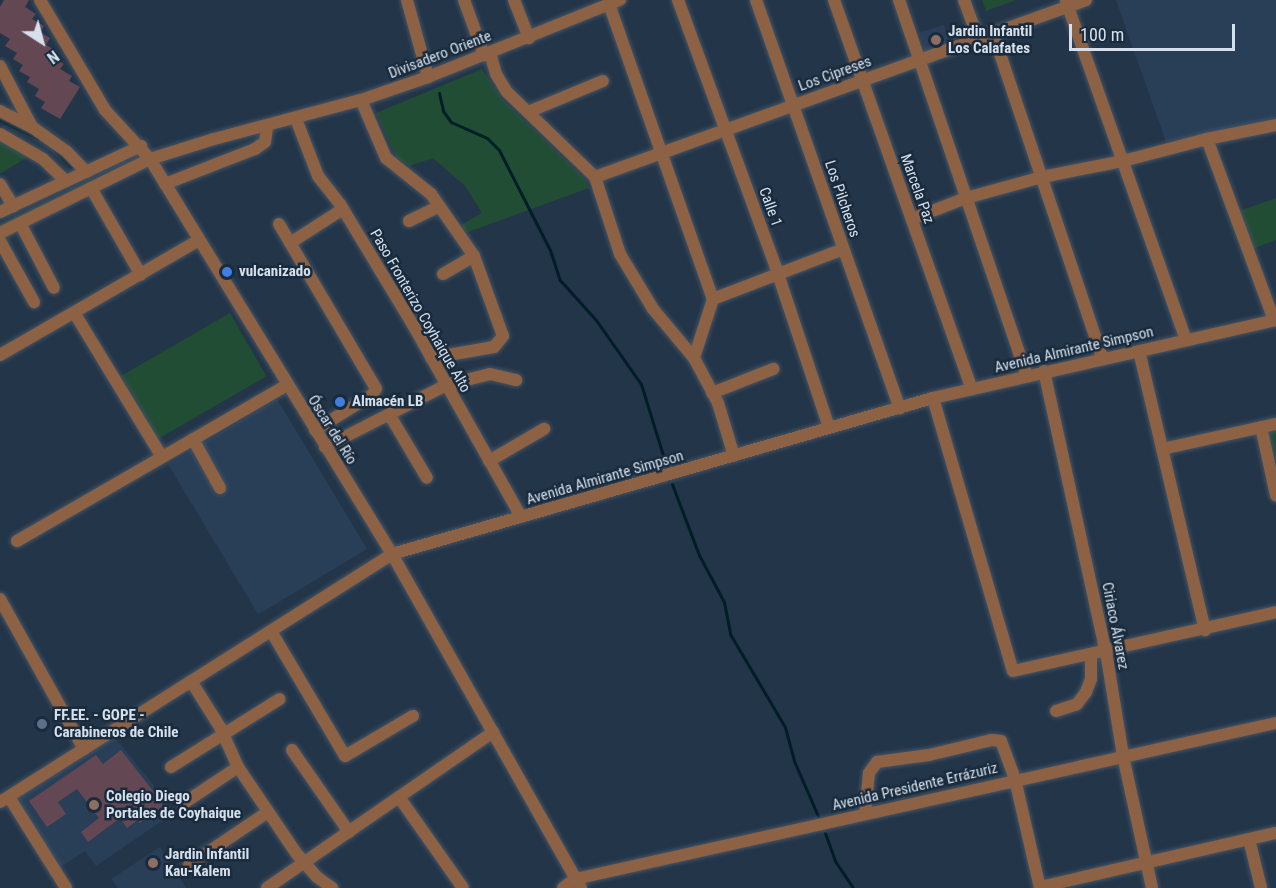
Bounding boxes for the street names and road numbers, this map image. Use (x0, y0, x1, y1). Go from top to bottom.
street label: Divisadero Oriente (386, 27, 494, 83)
street label: Los Cipreses (796, 52, 874, 96)
street label: Marcela Paz (896, 152, 938, 226)
street label: Los Pilcheros (820, 158, 864, 240)
street label: Calle 1 (755, 185, 785, 229)
street label: Paso Fronterizo Coyhaique Alto (366, 226, 474, 396)
street label: Avenida Almirante Simpson (993, 323, 1155, 377)
street label: Óscar del Río (304, 392, 360, 468)
street label: Avenida Almirante Simpson (524, 447, 686, 509)
street label: Ciriaco Álvarez (1098, 581, 1132, 671)
street label: Avenida Presidente Errázuriz (831, 759, 999, 815)

